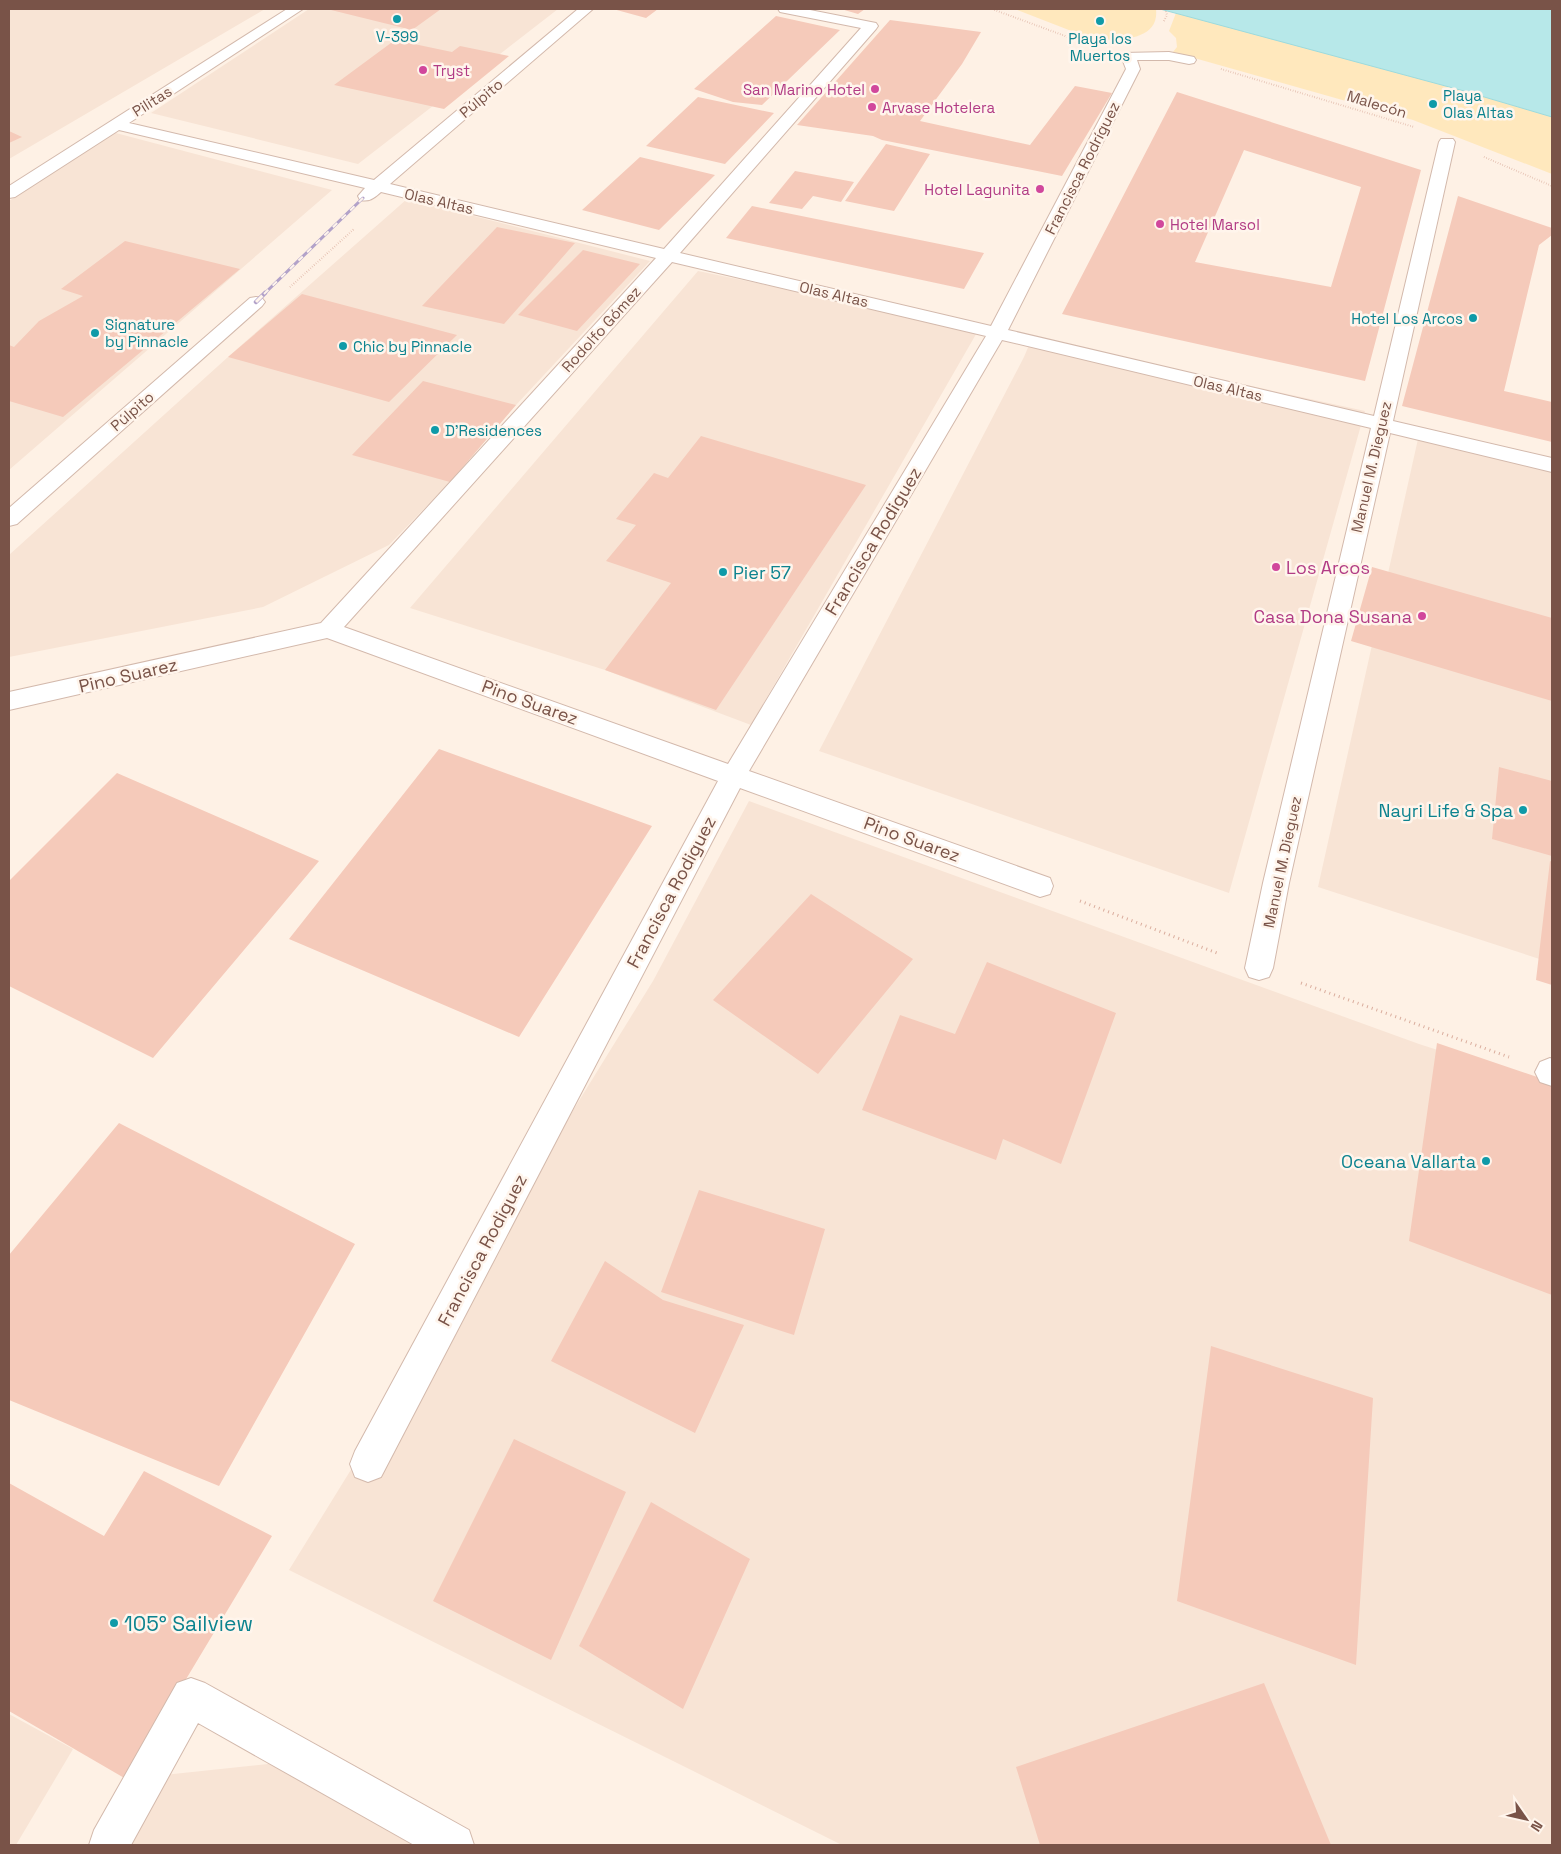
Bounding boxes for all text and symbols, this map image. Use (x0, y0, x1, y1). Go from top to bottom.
marker: V-399 (391, 13, 403, 25)
marker: Playa los Muertos (1094, 15, 1106, 27)
place label: V-399 (376, 27, 418, 46)
place label: Playa los Muertos (1068, 29, 1132, 65)
place label: Tryst (433, 61, 470, 80)
marker: Tryst (417, 64, 429, 76)
street label: Púlpito (455, 74, 507, 122)
place label: San Marino Hotel (743, 80, 865, 99)
street label: Pilitas (129, 81, 176, 121)
marker: San Marino Hotel (869, 83, 881, 95)
street label: Malecón (1345, 86, 1409, 122)
place label: Playa Olas Altas (1443, 86, 1513, 122)
place label: Arvase Hotelera (882, 98, 995, 117)
marker: Playa Olas Altas (1427, 98, 1439, 110)
street label: Francisca Rodríguez (1040, 99, 1124, 237)
marker: Arvase Hotelera (866, 101, 878, 113)
place label: Hotel Lagunita (924, 180, 1030, 199)
marker: Hotel Lagunita (1034, 183, 1046, 195)
street label: Olas Altas (403, 184, 475, 218)
place label: Hotel Marsol (1170, 215, 1260, 234)
marker: Hotel Marsol (1154, 218, 1166, 230)
street label: Olas Altas (798, 277, 870, 311)
street label: Rodolfo Gómez (557, 282, 645, 376)
place label: Hotel Los Arcos (1351, 309, 1463, 328)
marker: Hotel Los Arcos (1467, 312, 1479, 324)
place label: Signature by Pinnacle (105, 315, 189, 351)
marker: Signature by Pinnacle (89, 327, 101, 339)
place label: Chic by Pinnacle (353, 337, 472, 356)
marker: Chic by Pinnacle (337, 340, 349, 352)
street label: Olas Altas (1192, 371, 1264, 405)
street label: Púlpito (106, 387, 158, 435)
street label: Manuel M. Dieguez (1347, 400, 1395, 534)
place label: D'Residences (445, 421, 542, 440)
marker: D'Residences (429, 424, 441, 436)
street label: Francisca Rodiguez (820, 463, 926, 619)
place label: Los Arcos (1286, 556, 1370, 579)
place label: Pier 57 (733, 561, 791, 584)
marker: Los Arcos (1270, 561, 1282, 573)
marker: Pier 57 (717, 566, 729, 578)
place label: Casa Dona Susana (1254, 605, 1412, 628)
marker: Casa Dona Susana (1416, 610, 1428, 622)
street label: Pino Suarez (76, 652, 180, 698)
street label: Pino Suarez (479, 674, 581, 730)
street label: Manuel M. Dieguez (1259, 794, 1305, 930)
place label: Nayri Life & Spa (1379, 799, 1513, 822)
marker: Nayri Life & Spa (1517, 804, 1529, 816)
street label: Pino Suarez (861, 811, 963, 867)
street label: Francisca Rodiguez (621, 812, 721, 972)
place label: Oceana Vallarta (1341, 1150, 1476, 1173)
marker: Oceana Vallarta (1480, 1155, 1492, 1167)
street label: Francisca Rodiguez (432, 1170, 532, 1330)
place label: 105° Sailview (124, 1610, 253, 1637)
marker: 105° Sailview (108, 1617, 120, 1629)
north arrow (1501, 1794, 1551, 1844)
text: N (1527, 1817, 1547, 1835)

